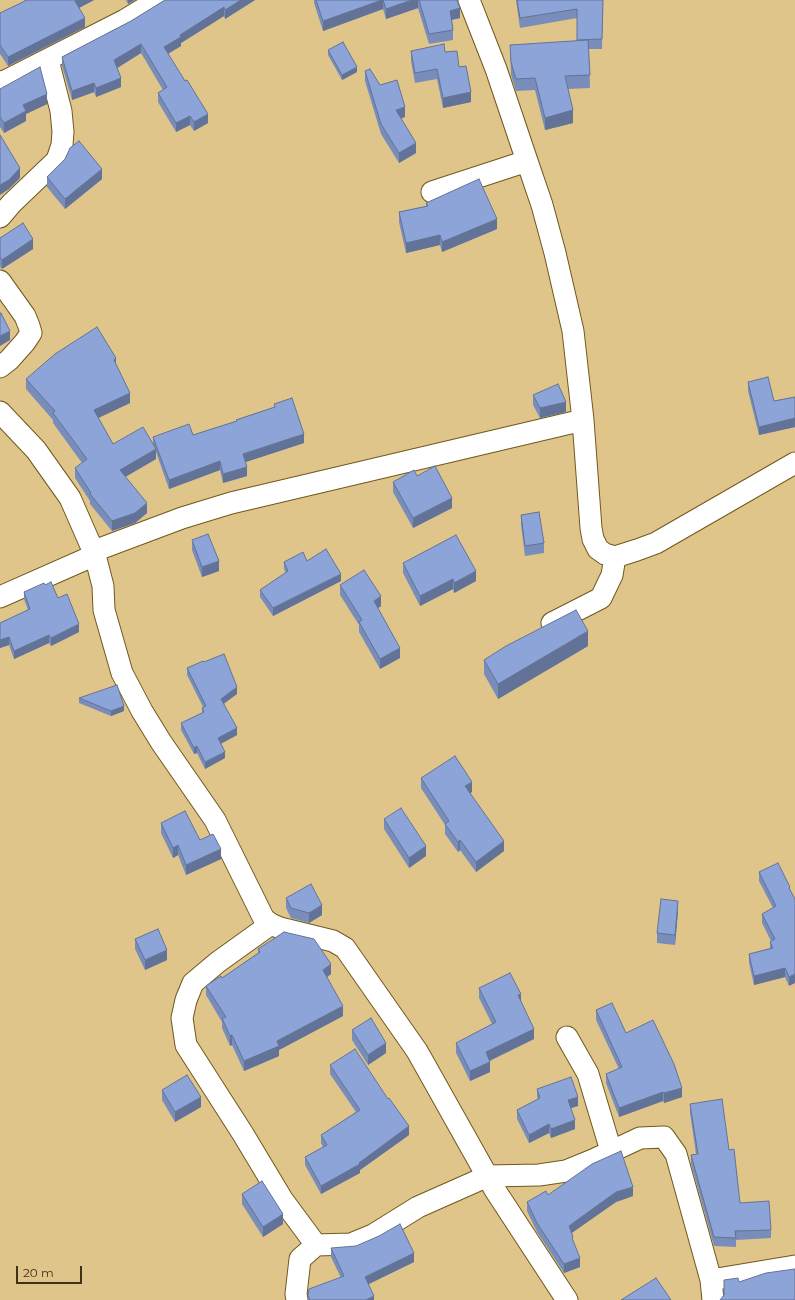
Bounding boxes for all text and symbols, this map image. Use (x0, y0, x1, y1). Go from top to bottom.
scale bar (18, 1258, 84, 1284)
text: 20 m (23, 1265, 54, 1280)

